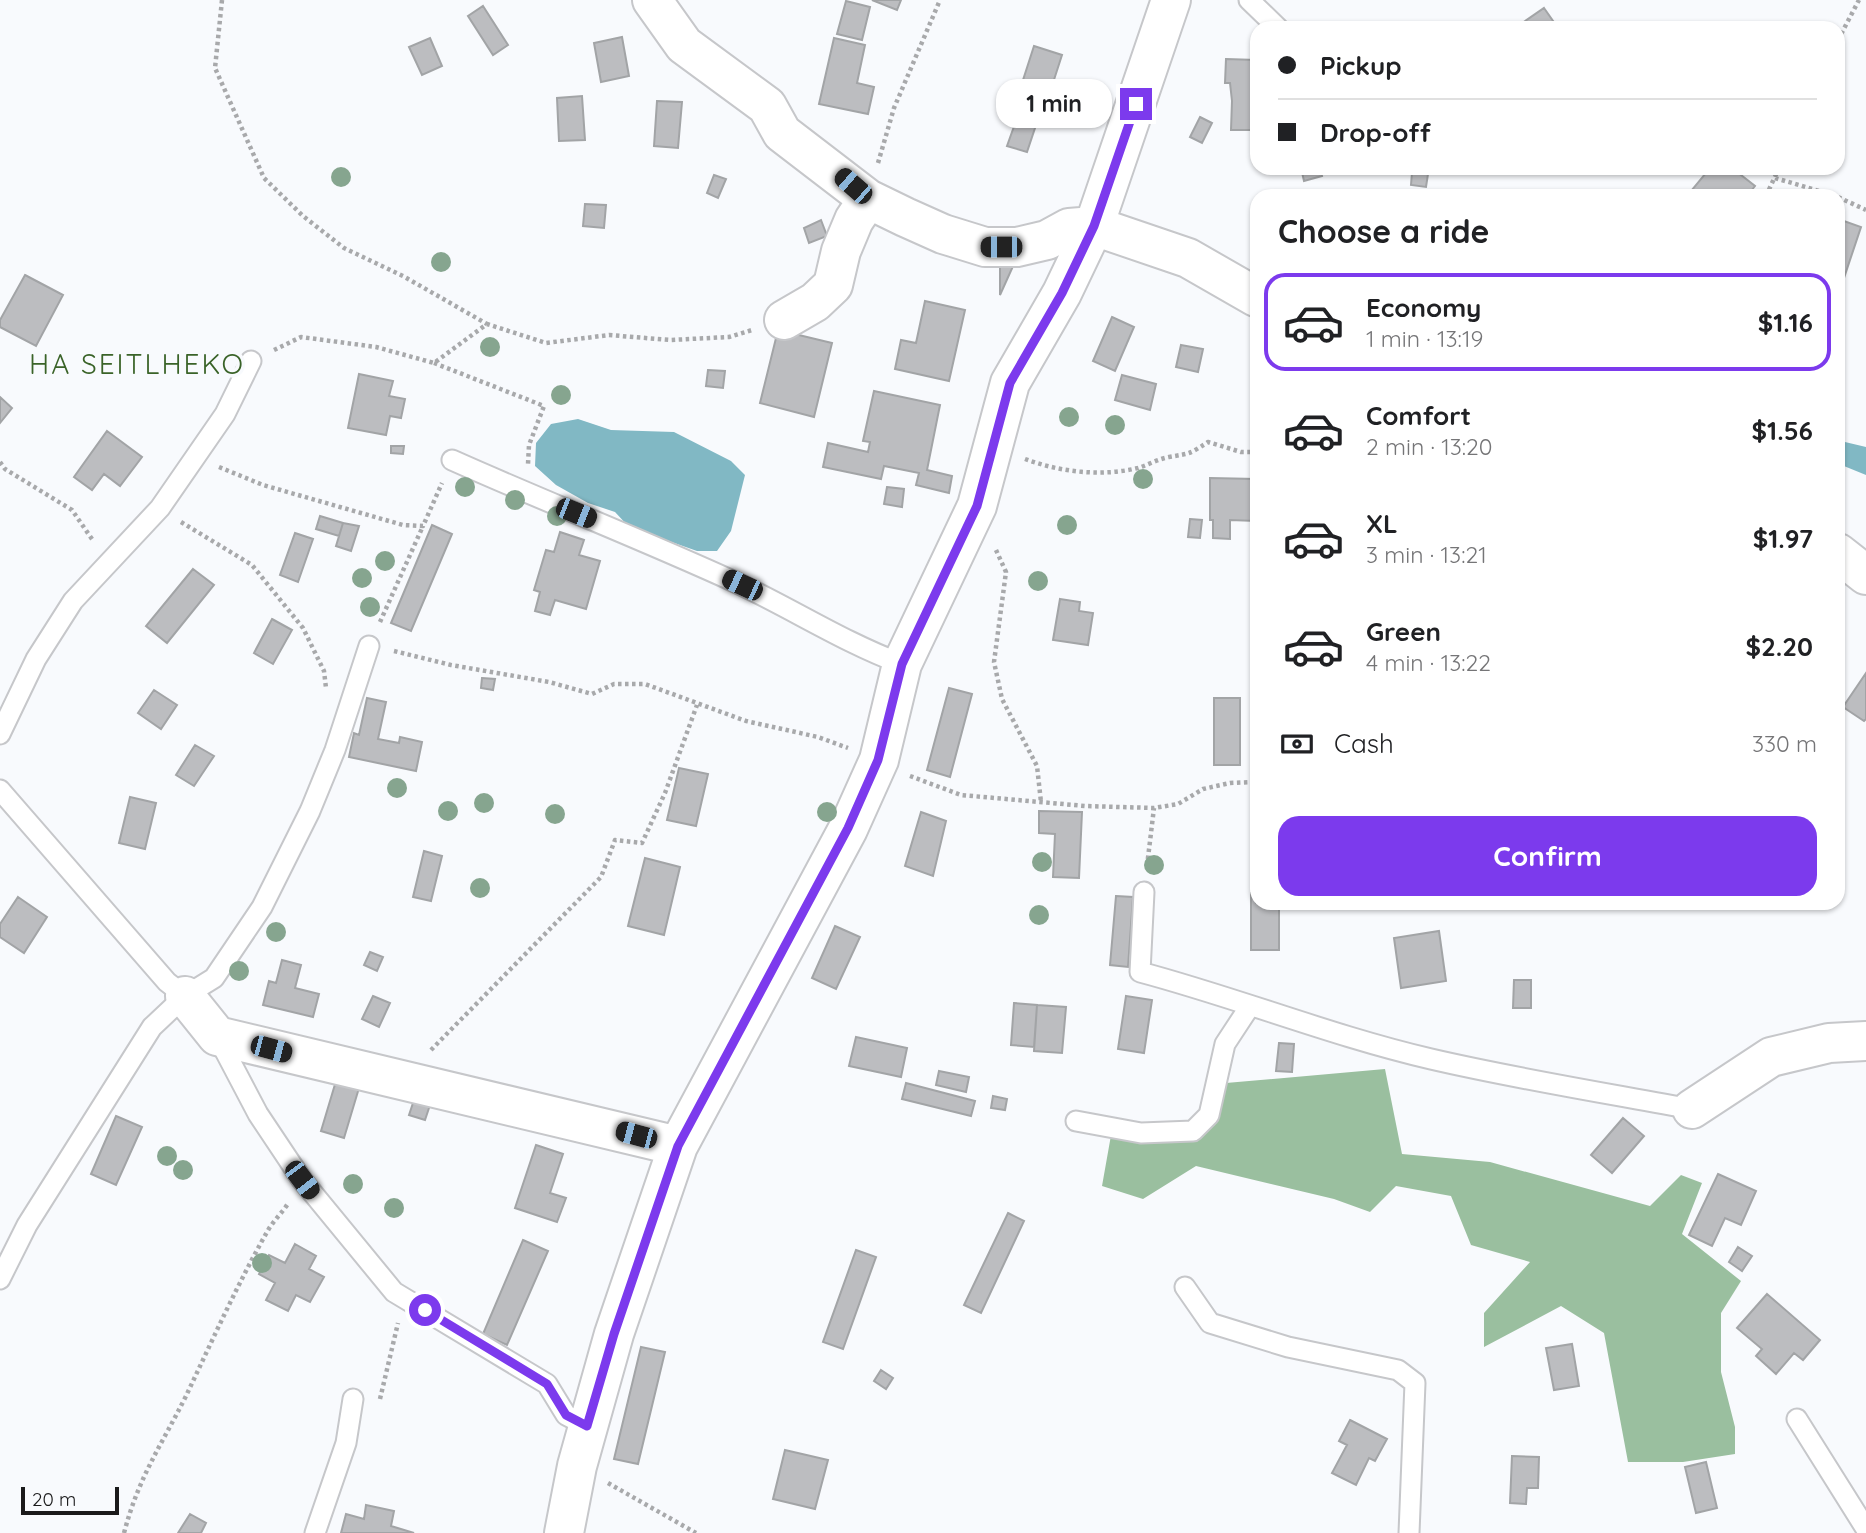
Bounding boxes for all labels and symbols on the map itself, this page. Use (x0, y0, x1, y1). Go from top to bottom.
callout: 1 min (996, 80, 1112, 128)
route end (1120, 88, 1152, 120)
car (831, 164, 876, 208)
car (981, 237, 1023, 258)
district label: HA SEITLHEKO (29, 346, 245, 381)
car (553, 495, 600, 531)
car (719, 567, 766, 603)
car (248, 1033, 295, 1065)
car (613, 1119, 660, 1151)
car (281, 1157, 324, 1203)
route start (409, 1294, 441, 1326)
scale bar (21, 1484, 119, 1516)

